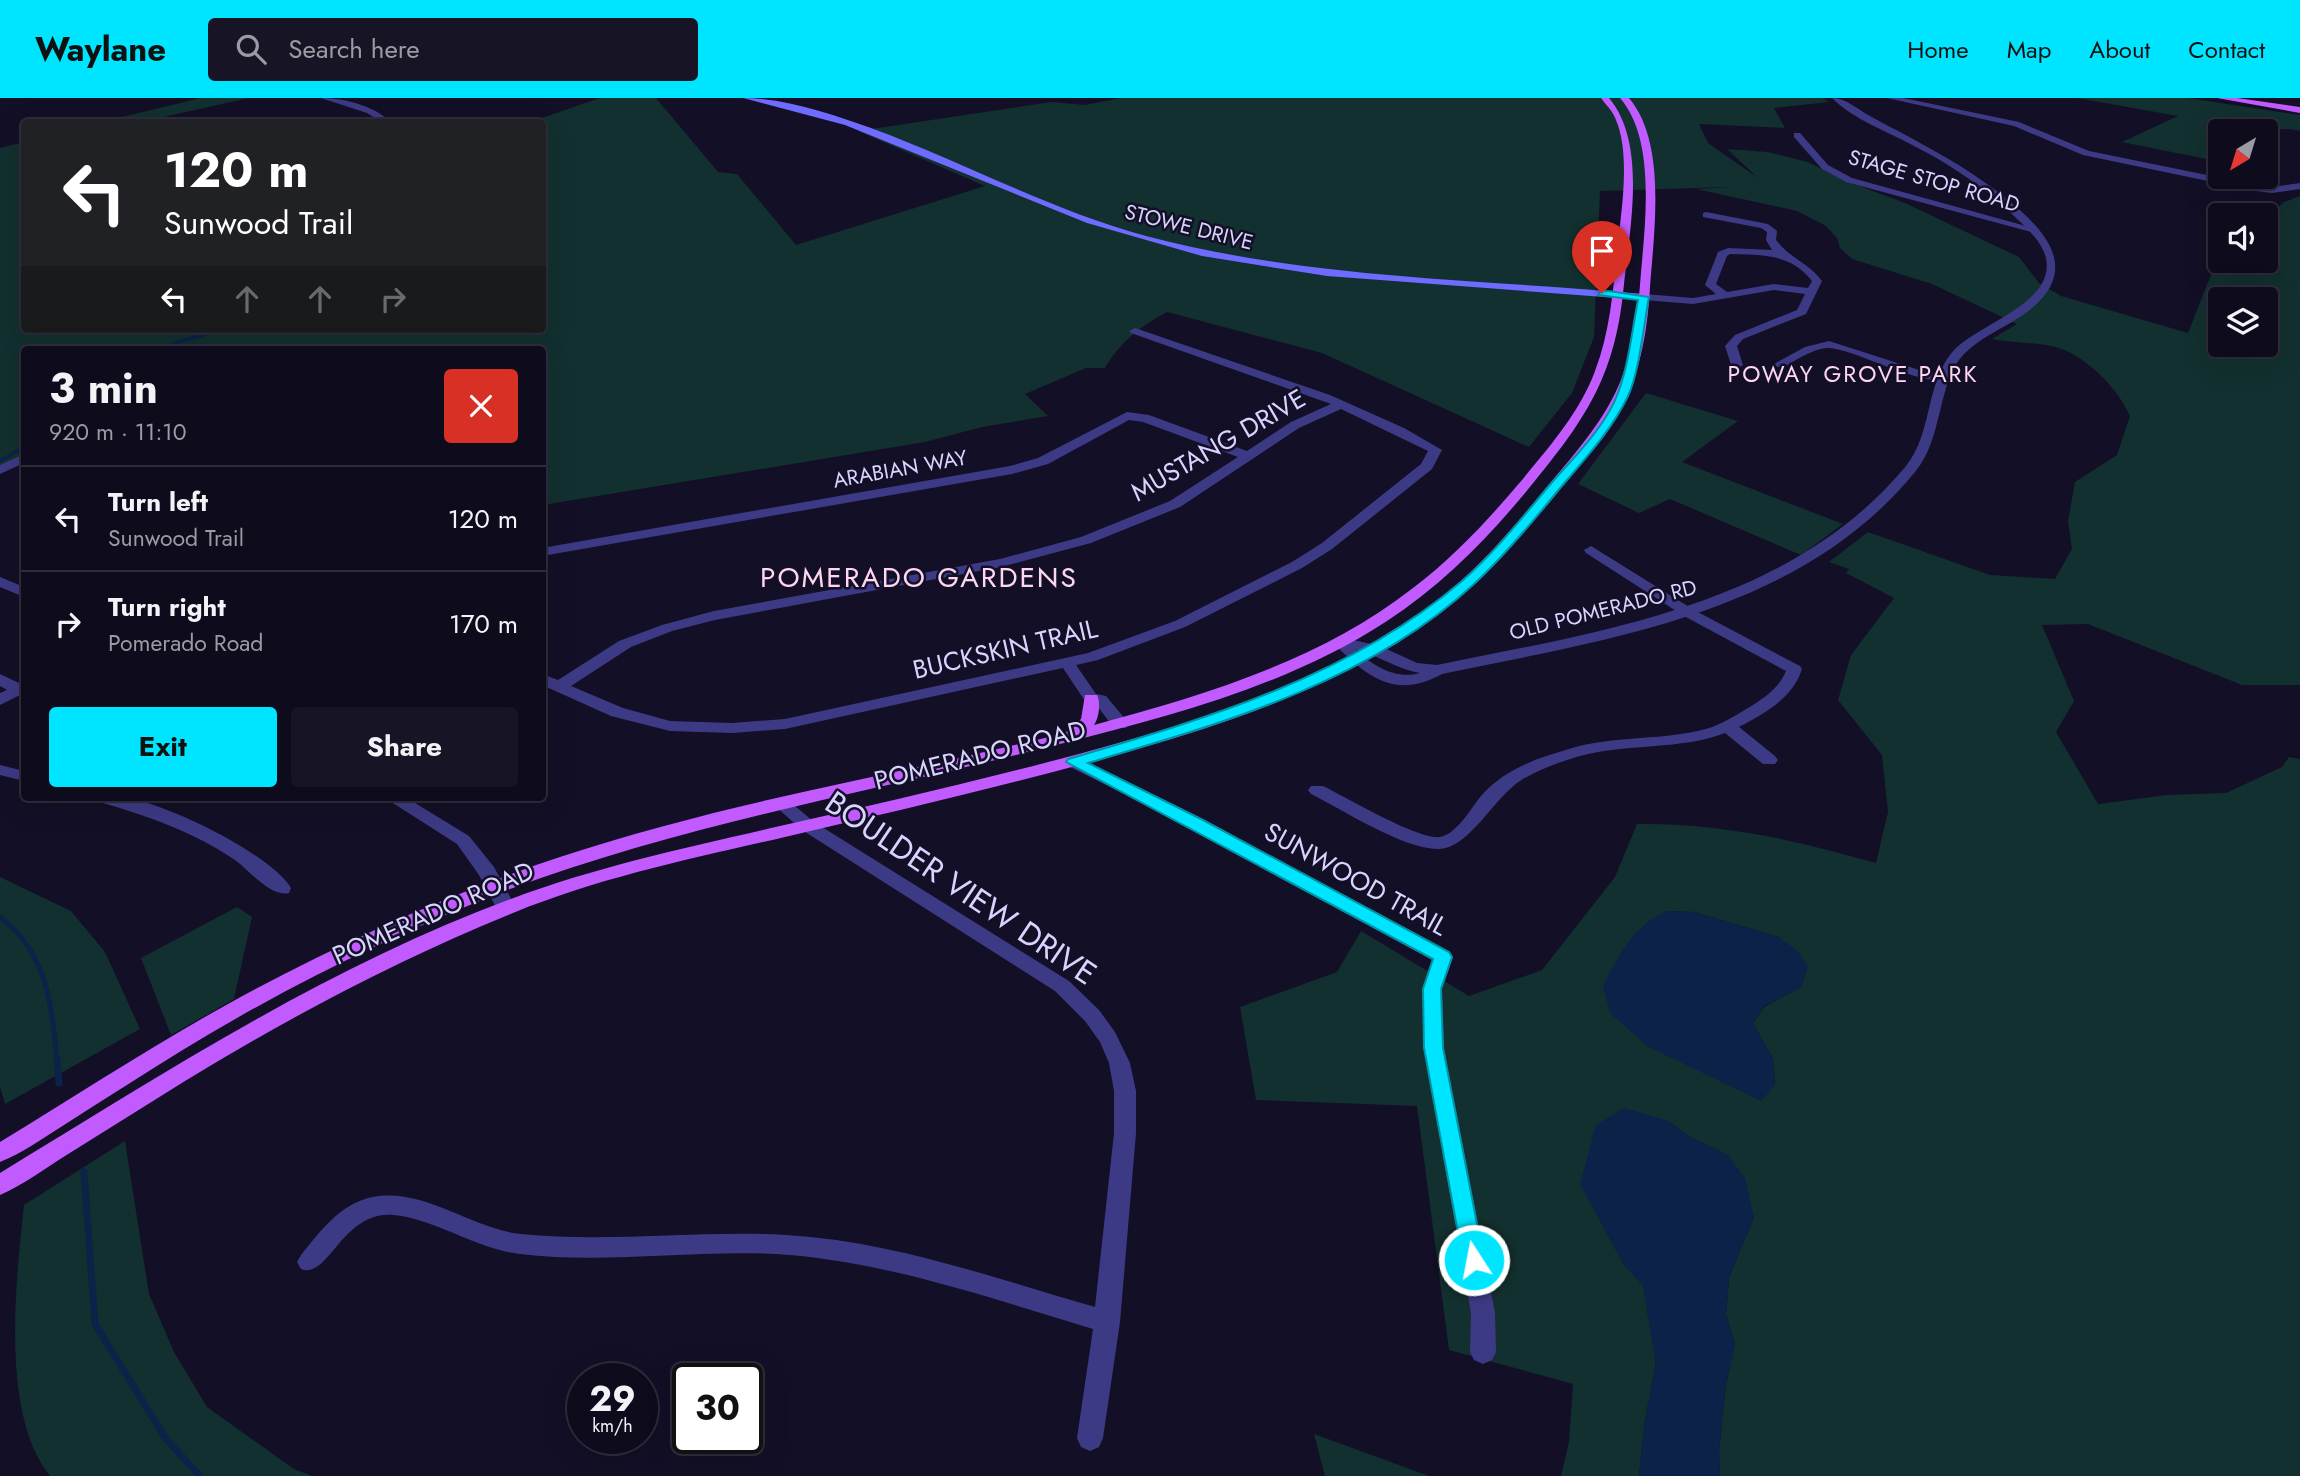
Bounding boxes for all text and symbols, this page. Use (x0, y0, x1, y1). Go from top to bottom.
search box (208, 18, 698, 81)
text: Waylane (35, 26, 166, 73)
icon: search (232, 30, 270, 68)
text: Search here (288, 30, 420, 68)
text: Home (1907, 32, 1969, 67)
text: Map (2007, 32, 2051, 67)
text: About (2089, 32, 2150, 67)
text: Contact (2188, 32, 2265, 67)
north arrow (2208, 119, 2278, 189)
map controls (2208, 119, 2278, 357)
text: 120 m (164, 135, 308, 205)
street label: STAGE STOP ROAD (1845, 142, 2023, 220)
icon: left (49, 147, 140, 238)
street label: STOWE DRIVE (1122, 197, 1256, 257)
text: Sunwood Trail (164, 200, 353, 246)
button: sound (2208, 203, 2278, 273)
pin (1572, 221, 1632, 293)
icon: arrive (1583, 232, 1621, 270)
icon: left (155, 280, 193, 318)
icon: ahead (228, 280, 266, 318)
icon: ahead (301, 280, 339, 318)
icon: right (374, 280, 412, 318)
button: layers (2208, 287, 2278, 357)
district label: POWAY GROVE PARK (1728, 357, 1978, 391)
text: 3 min (49, 358, 158, 419)
button: close (444, 369, 518, 443)
street label: MUSTANG DRIVE (1123, 379, 1313, 511)
text: 920 m · 11:10 (49, 415, 186, 449)
street label: ARABIAN WAY (831, 442, 970, 496)
text: Turn left (108, 483, 208, 521)
icon: left (49, 500, 87, 538)
text: 120 m (448, 500, 518, 538)
text: Sunwood Trail (108, 521, 244, 555)
district label: POMERADO GARDENS (760, 557, 1078, 598)
street label: OLD POMERADO RD (1506, 572, 1700, 648)
text: Turn right (108, 588, 226, 626)
icon: right (49, 605, 87, 643)
text: 170 m (449, 605, 518, 643)
street label: BUCKSKIN TRAIL (909, 609, 1101, 689)
text: Pomerado Road (108, 626, 263, 660)
button: Exit (49, 707, 277, 787)
button: Share (291, 707, 518, 787)
street label: POMERADO ROAD (870, 710, 1090, 800)
street label: BOULDER VIEW DRIVE (816, 780, 1106, 996)
street label: SUNWOOD TRAIL (1257, 813, 1455, 945)
street label: POMERADO ROAD (326, 851, 540, 975)
position arrow (1437, 1223, 1511, 1297)
speed limit sign: 30 (672, 1363, 763, 1454)
text: 29 (589, 1374, 636, 1424)
text: km/h (592, 1413, 633, 1439)

